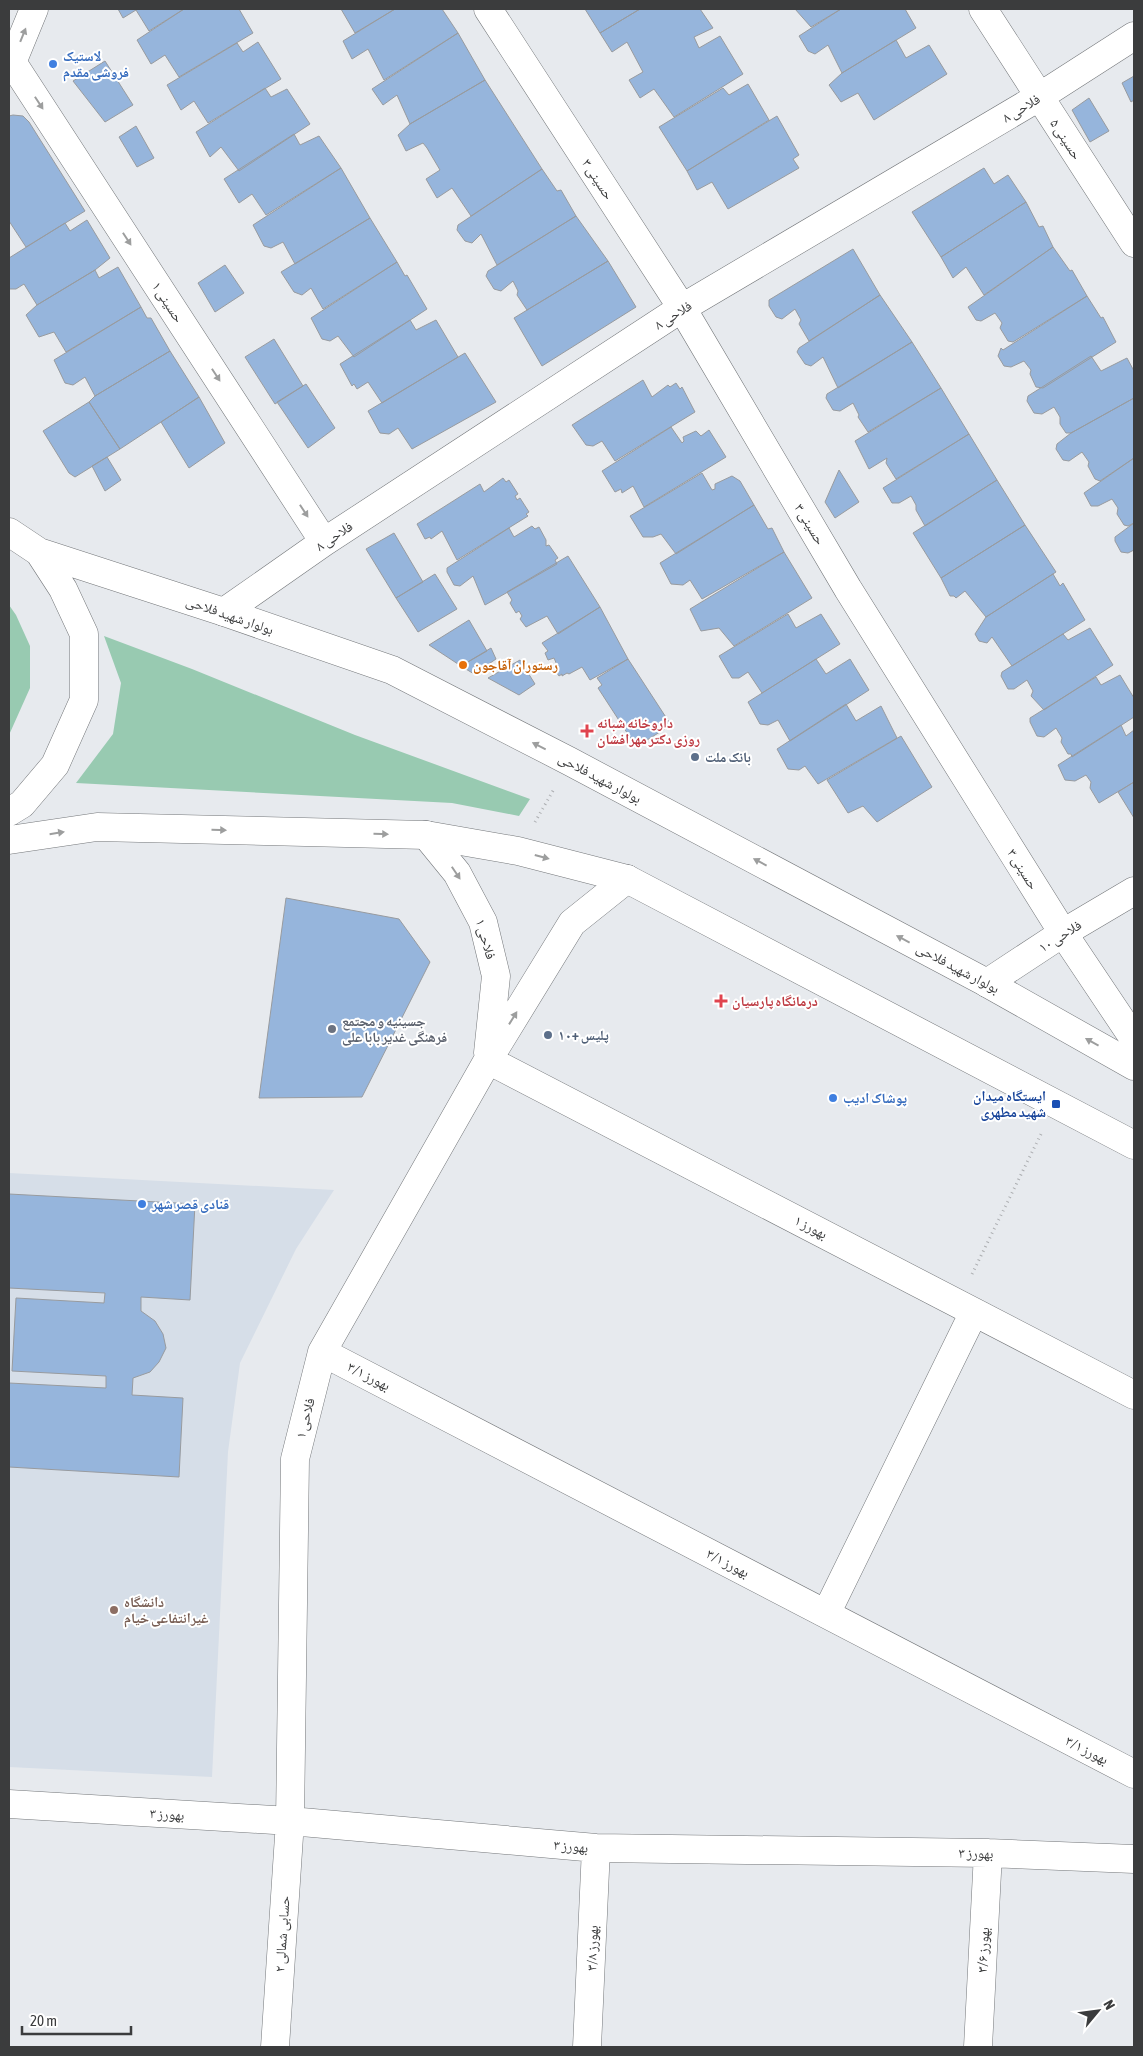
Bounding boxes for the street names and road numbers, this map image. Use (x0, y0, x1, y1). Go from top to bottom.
street label: فلاحی ۸ (999, 90, 1043, 126)
street label: حسینی ۵ (1046, 116, 1085, 163)
street label: حسینی ۳ (578, 156, 617, 203)
street label: حسینی ۱ (148, 279, 187, 326)
street label: فلاحی ۸ (651, 297, 695, 334)
street label: حسینی ۳ (791, 501, 829, 548)
street label: فلاحی ۸ (312, 518, 356, 555)
street label: بولوار شهید فلاحی (184, 593, 276, 638)
street label: بولوار شهید فلاحی (555, 749, 644, 808)
street label: حسینی ۳ (1003, 846, 1042, 893)
street label: فلاحی ۱ (472, 917, 499, 961)
street label: فلاحی ۱۰ (1036, 917, 1085, 956)
street label: بولوار شهید فلاحی (913, 939, 1002, 998)
street label: بهورز ۱ (791, 1212, 830, 1243)
street label: بهورز ۳/۱ (345, 1358, 393, 1394)
street label: فلاحی ۱ (292, 1396, 319, 1440)
street label: بهورز ۳/۱ (704, 1545, 752, 1581)
street label: بهورز ۳/۱ (1063, 1732, 1111, 1768)
street label: بهورز ۳ (149, 1805, 185, 1824)
street label: بهورز ۳ (553, 1837, 589, 1856)
street label: بهورز ۳ (958, 1845, 994, 1862)
street label: حسابی شمالی ۲ (271, 1895, 294, 1973)
street label: بهورز ۳/۸ (583, 1925, 602, 1971)
street label: بهورز ۳/۶ (974, 1927, 993, 1973)

